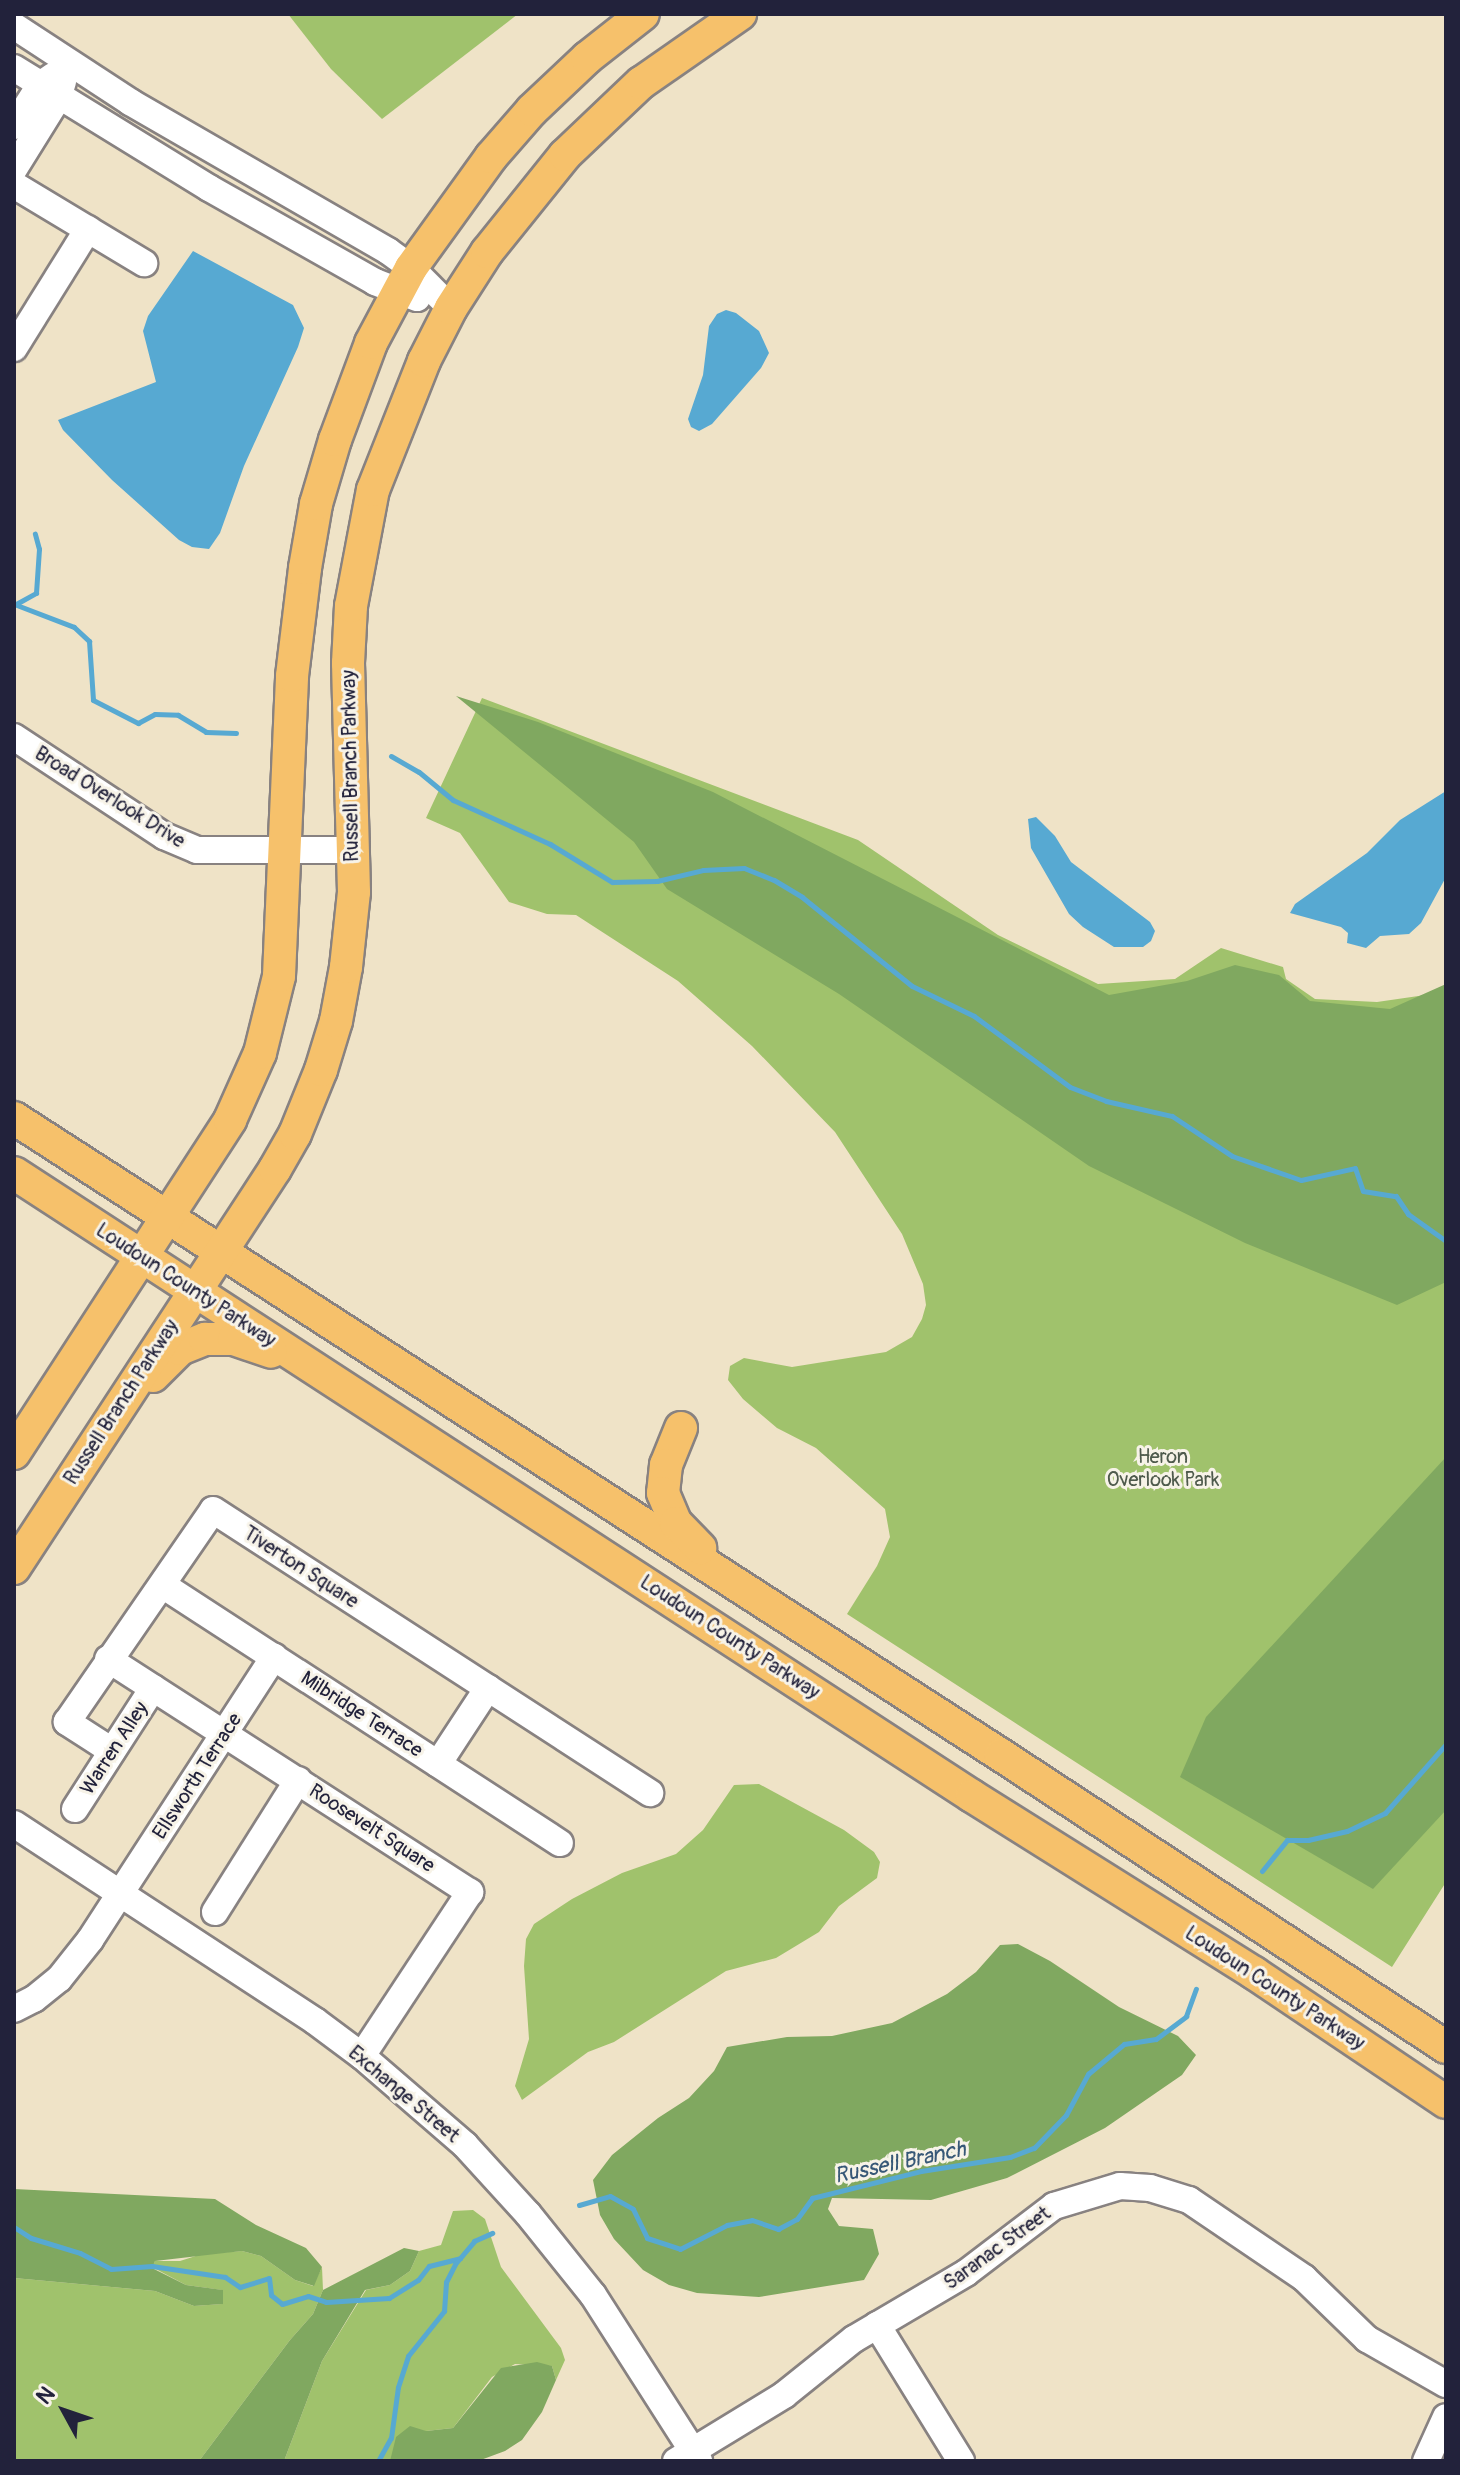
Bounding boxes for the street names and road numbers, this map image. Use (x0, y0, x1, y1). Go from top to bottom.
street label: Russell Branch Parkway (336, 670, 364, 862)
street label: Broad Overlook Drive (30, 741, 190, 853)
street label: Loudoun County Parkway (92, 1218, 280, 1352)
street label: Russell Branch Parkway (59, 1315, 183, 1489)
street label: Tiverton Square (239, 1521, 363, 1613)
street label: Loudoun County Parkway (636, 1570, 824, 1704)
street label: Milbridge Terrace (297, 1666, 427, 1762)
street label: Warren Alley (75, 1697, 153, 1799)
street label: Ellsworth Terrace (147, 1709, 247, 1843)
street label: Roosevelt Square (305, 1778, 439, 1878)
street label: Loudoun County Parkway (1181, 1921, 1369, 2055)
street label: Exchange Street (344, 2041, 464, 2147)
street label: Saranac Street (939, 2201, 1055, 2295)

